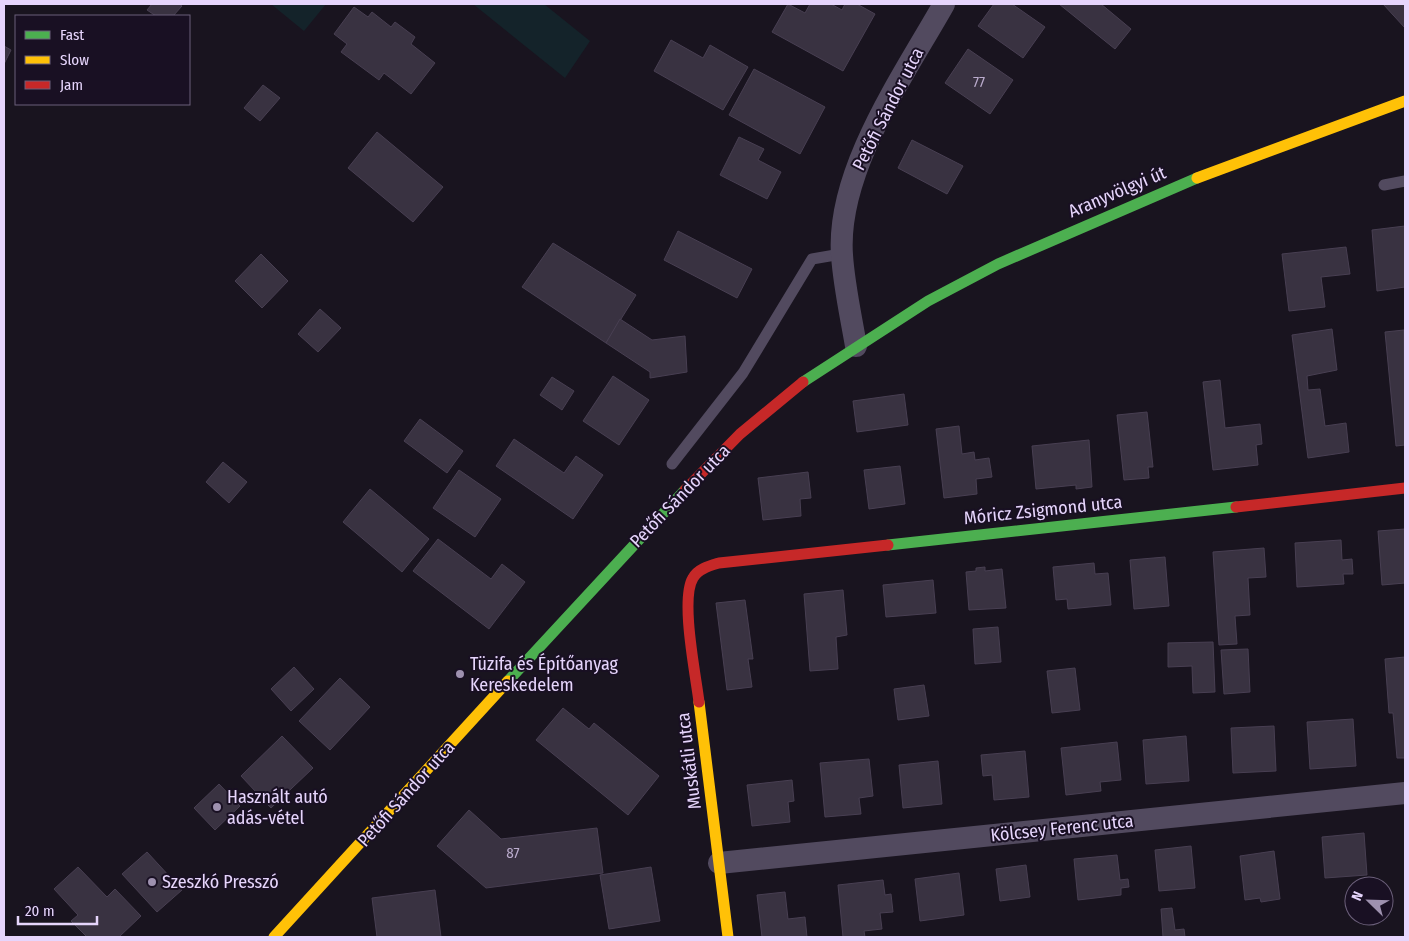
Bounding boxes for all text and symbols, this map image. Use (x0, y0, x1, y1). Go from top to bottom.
legend (15, 15, 190, 105)
text: Fast (60, 26, 84, 44)
street label: Petőfi Sándor utca (848, 44, 928, 174)
text: Slow (60, 51, 89, 69)
house number: 77 (973, 73, 985, 91)
text: Jam (60, 76, 83, 94)
street label: Aranyvölgyi út (1065, 161, 1169, 222)
street label: Petőfi Sándor utca (625, 440, 735, 552)
street label: Móricz Zsigmond utca (963, 491, 1123, 529)
place label: Tüzifa és Építőanyag Kereskedelem (470, 652, 619, 696)
marker: Tüzifa és Építőanyag Kereskedelem (454, 668, 466, 680)
street label: Muskátli utca (672, 711, 706, 811)
street label: Petőfi Sándor utca (353, 736, 459, 851)
place label: Használt autó adás-vétel (227, 786, 328, 829)
marker: Használt autó adás-vétel (211, 801, 223, 813)
street label: Kölcsey Ferenc utca (990, 810, 1135, 846)
house number: 87 (506, 844, 520, 862)
place label: Szeszkó Presszó (162, 871, 279, 893)
marker: Szeszkó Presszó (146, 876, 158, 888)
north arrow (1344, 876, 1394, 926)
text: N (1348, 889, 1367, 903)
scale bar (18, 894, 96, 926)
text: 20 m (25, 902, 55, 920)

